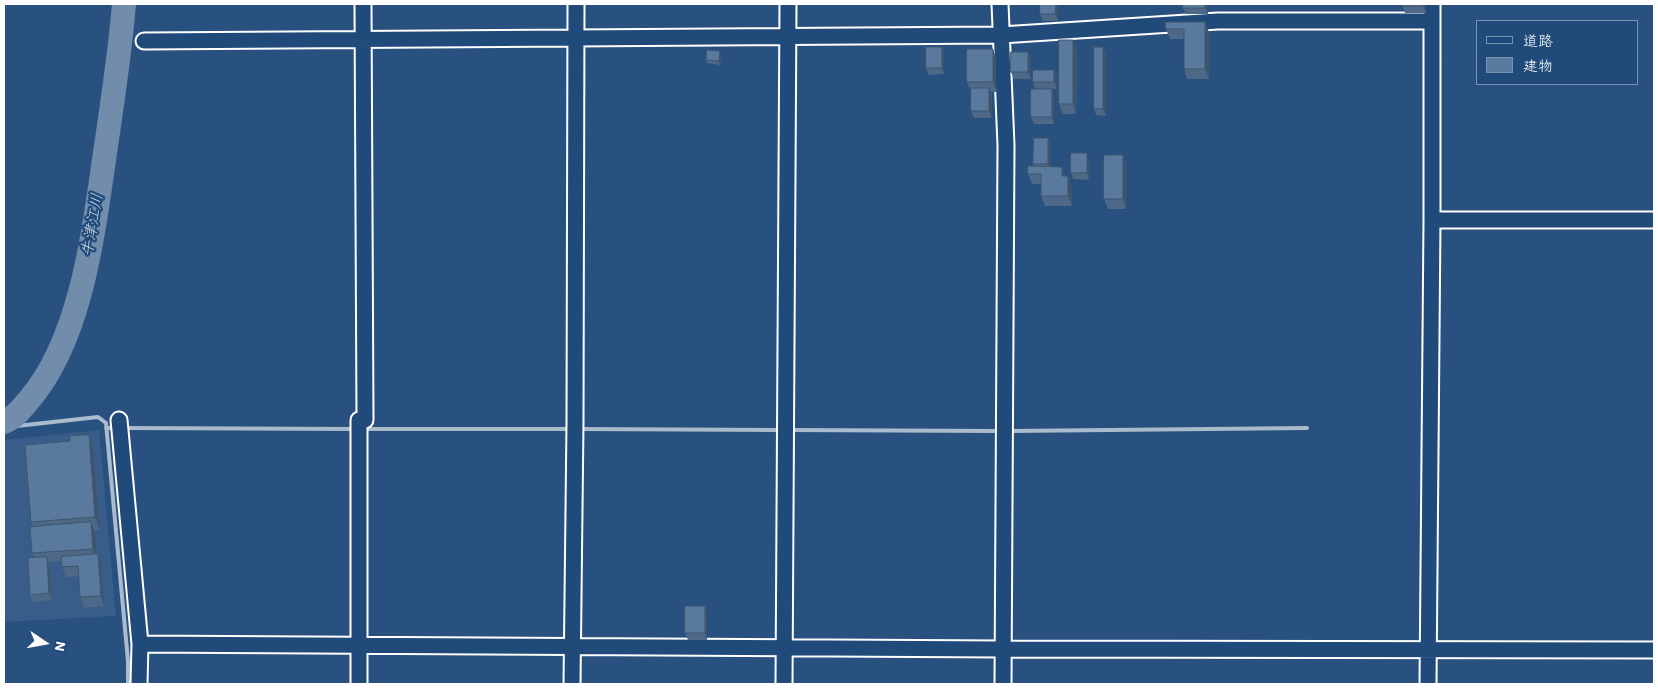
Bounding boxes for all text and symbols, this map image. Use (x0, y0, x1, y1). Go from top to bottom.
legend (1476, 20, 1638, 85)
text: 道路 (1523, 32, 1553, 50)
text: 建物 (1523, 57, 1553, 75)
water label: 牛津江川 (78, 192, 108, 258)
north arrow (20, 618, 70, 668)
text: N (51, 640, 69, 653)

